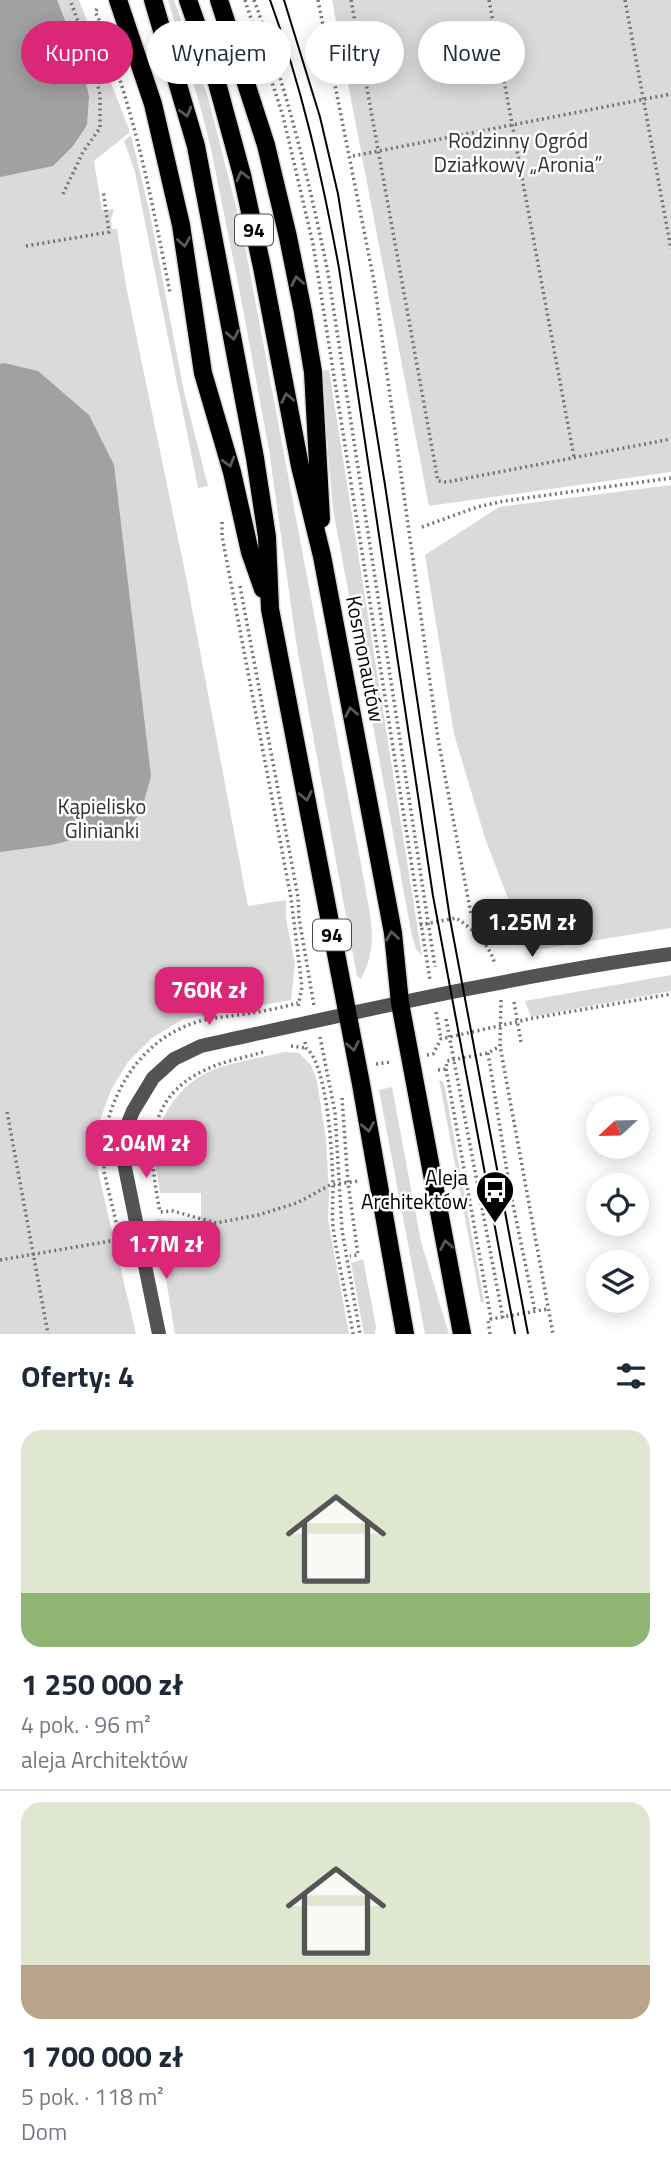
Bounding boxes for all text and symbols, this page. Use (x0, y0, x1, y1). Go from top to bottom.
chip: Kupno (21, 21, 133, 84)
chip: Wynajem (147, 21, 291, 84)
chip: Filtry (305, 21, 404, 84)
chip: Nowe (418, 21, 525, 84)
one-way arrow (178, 106, 193, 118)
park label: Rodzinny Ogród Działkowy „Aronia” (434, 124, 602, 180)
one-way arrow (236, 170, 250, 182)
road number: 94 (235, 214, 273, 246)
one-way arrow (176, 236, 191, 248)
one-way arrow (290, 275, 305, 287)
one-way arrow (224, 329, 239, 341)
one-way arrow (281, 393, 296, 405)
one-way arrow (221, 456, 236, 468)
street label: Kosmonautów (338, 593, 394, 725)
one-way arrow (345, 706, 360, 718)
park label: Kąpielisko Glinianki (58, 790, 146, 846)
one-way arrow (297, 790, 312, 802)
pin: 1.25M zł (460, 900, 604, 959)
text: 1.25M zł (488, 904, 576, 939)
road number: 94 (313, 920, 351, 951)
one-way arrow (385, 930, 400, 941)
pin: 760K zł (144, 968, 274, 1027)
text: 760K zł (171, 972, 247, 1007)
one-way arrow (345, 1040, 360, 1052)
north arrow (586, 1096, 649, 1158)
map controls (586, 1096, 649, 1313)
pin: 2.04M zł (74, 1120, 218, 1180)
one-way arrow (360, 1121, 375, 1133)
text: 2.04M zł (102, 1125, 190, 1160)
place label: Aleja Architektów (361, 1161, 468, 1217)
bus stop icon: Aleja Architektów (474, 1169, 516, 1224)
button: locate (586, 1173, 649, 1236)
pin: 1.7M zł (101, 1222, 231, 1281)
text: 1.7M zł (128, 1226, 204, 1261)
one-way arrow (439, 1239, 454, 1251)
button: layers (586, 1250, 649, 1313)
text: Oferty: 4 (21, 1353, 135, 1399)
icon: filters (612, 1357, 650, 1395)
icon: home (273, 1476, 399, 1602)
text: 1 250 000 zł (21, 1661, 183, 1707)
text: 4 pok. · 96 m² (21, 1707, 151, 1742)
text: aleja Architektów (21, 1742, 188, 1777)
icon: home (273, 1848, 399, 1974)
text: 1 700 000 zł (21, 2033, 183, 2079)
text: 5 pok. · 118 m² (21, 2079, 164, 2114)
text: Dom (21, 2114, 67, 2149)

